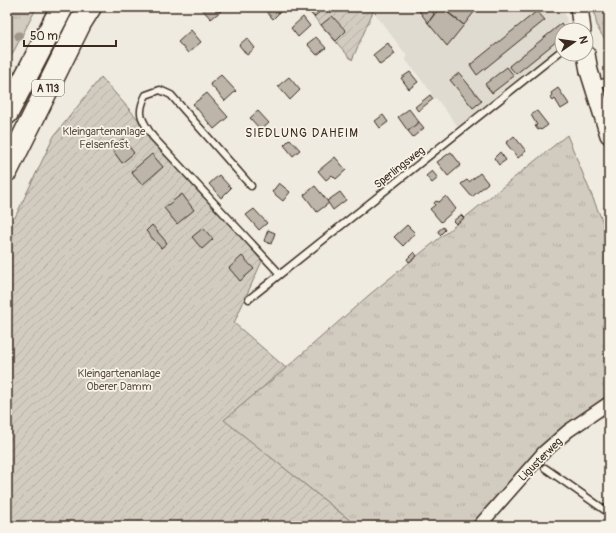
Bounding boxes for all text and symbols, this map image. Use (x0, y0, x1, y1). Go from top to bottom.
scale bar (24, 22, 116, 48)
north arrow (554, 22, 594, 62)
text: 50 m (30, 29, 58, 44)
text: N (576, 35, 591, 45)
road number: A 113 (32, 80, 64, 96)
park label: Kleingartenanlage Felsenfest (63, 125, 146, 151)
district label: SIEDLUNG DAHEIM (245, 126, 359, 141)
street label: Sperlingsweg (371, 143, 428, 191)
park label: Kleingartenanlage Oberer Damm (78, 367, 161, 393)
street label: Ligusterweg (516, 435, 565, 484)

